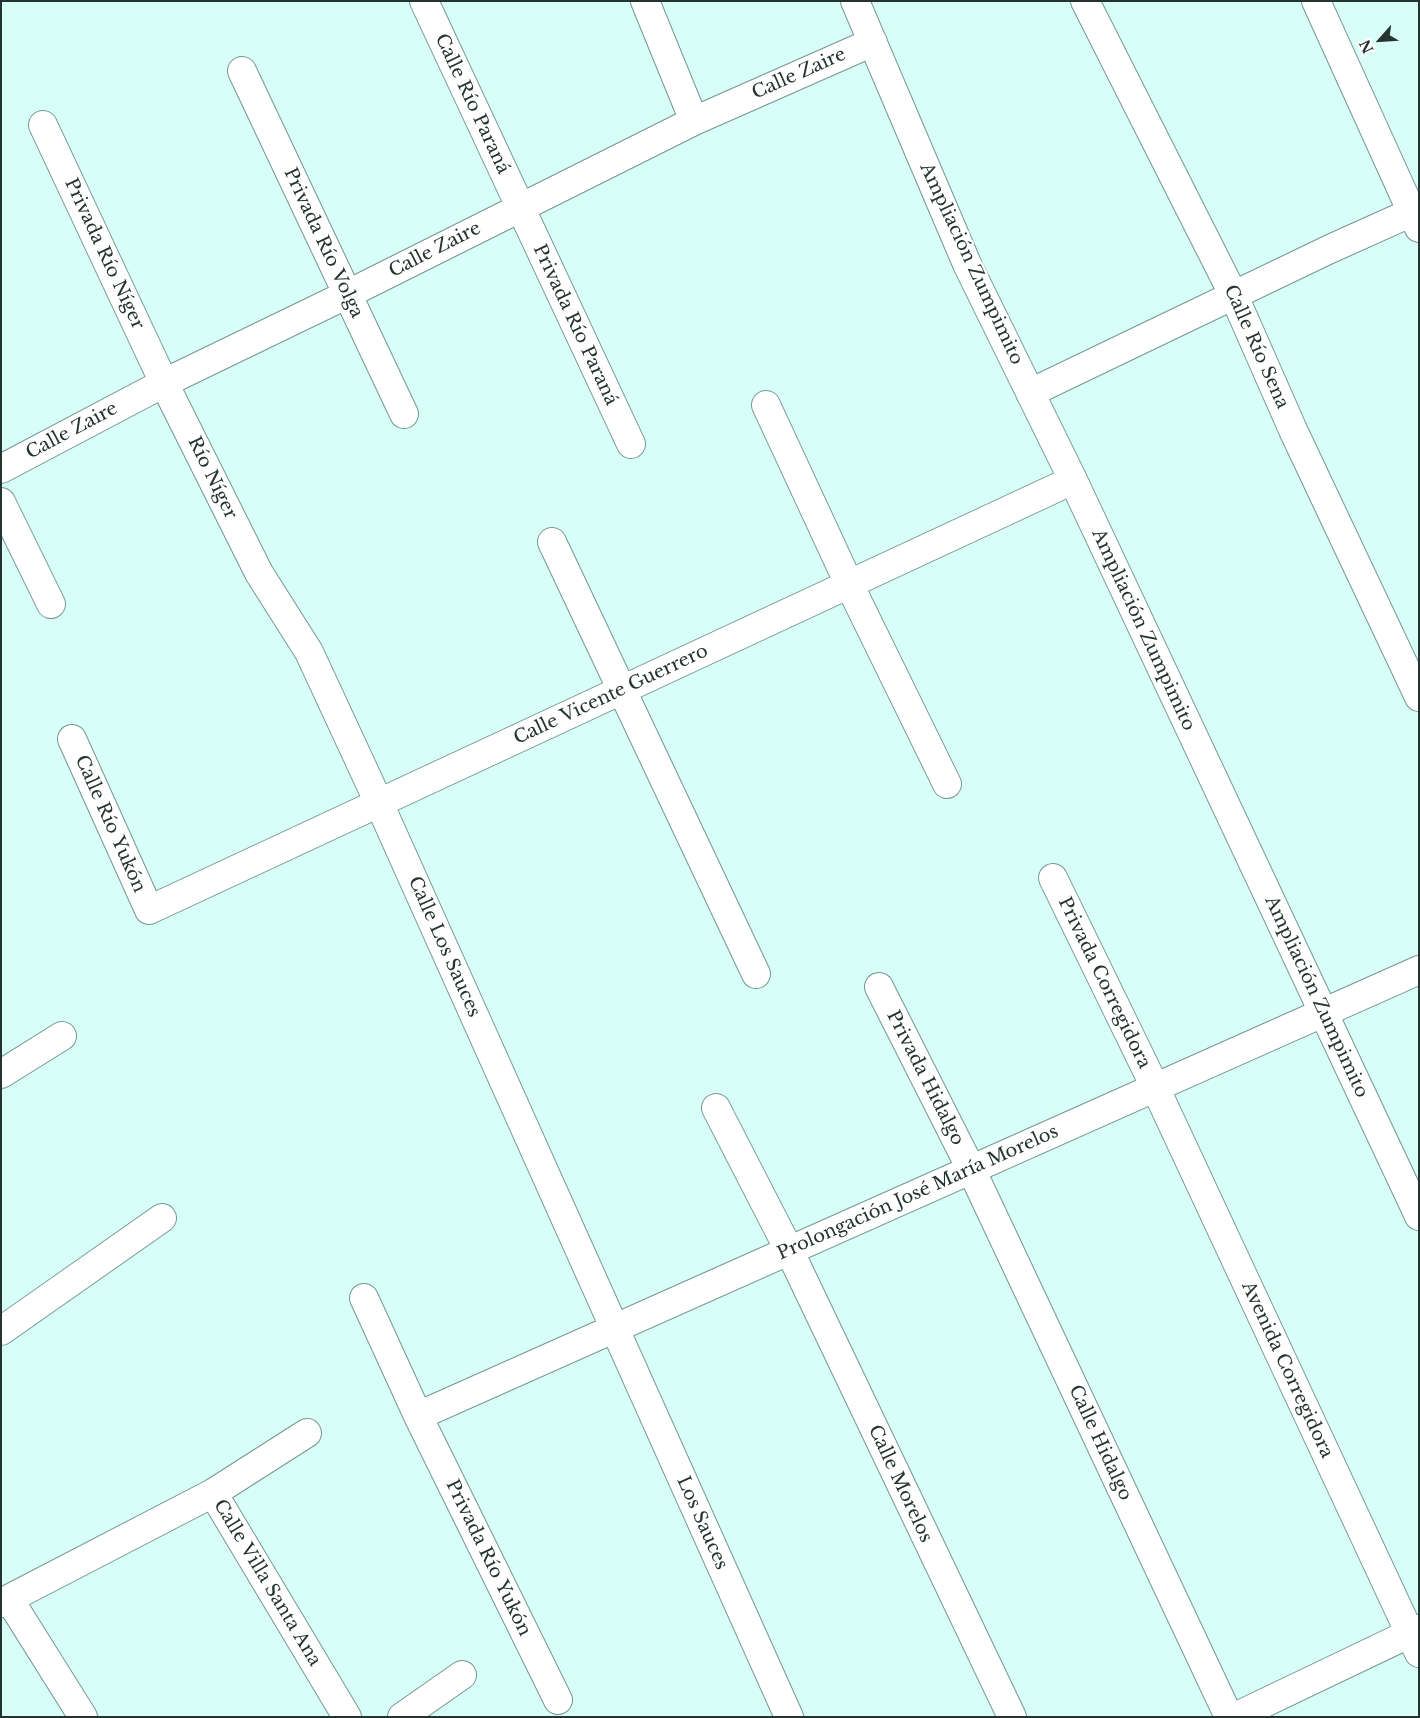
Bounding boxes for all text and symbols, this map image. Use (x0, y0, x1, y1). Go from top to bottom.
north arrow (1355, 15, 1405, 65)
street label: Calle Río Paraná (430, 31, 514, 177)
text: N (1356, 37, 1377, 56)
street label: Calle Zaire (749, 44, 849, 104)
street label: Ampliación Zumpimito (915, 160, 1027, 368)
street label: Privada Río Volga (279, 164, 367, 322)
street label: Privada Río Níger (60, 175, 148, 333)
street label: Calle Zaire (385, 218, 485, 282)
street label: Privada Río Paraná (528, 241, 622, 409)
street label: Calle Río Sena (1219, 282, 1293, 412)
street label: Calle Zaire (23, 398, 121, 464)
street label: Río Níger (183, 433, 241, 523)
street label: Ampliación Zumpimito (1087, 526, 1199, 734)
street label: Calle Vicente Guerrero (510, 640, 712, 750)
street label: Calle Río Yukón (70, 752, 150, 896)
street label: Calle Los Sauces (403, 873, 485, 1021)
street label: Ampliación Zumpimito (1260, 893, 1372, 1101)
street label: Privada Corregidora (1053, 894, 1155, 1072)
street label: Privada Hidalgo (882, 1007, 968, 1149)
street label: Prolongación José María Morelos (774, 1121, 1062, 1265)
street label: Avenida Corregidora (1237, 1278, 1337, 1462)
street label: Calle Hidalgo (1064, 1382, 1136, 1504)
street label: Calle Morelos (863, 1422, 937, 1546)
street label: Los Sauces (672, 1473, 732, 1573)
street label: Privada Río Yukón (441, 1476, 535, 1640)
street label: Calle Villa Santa Ana (209, 1496, 325, 1670)

